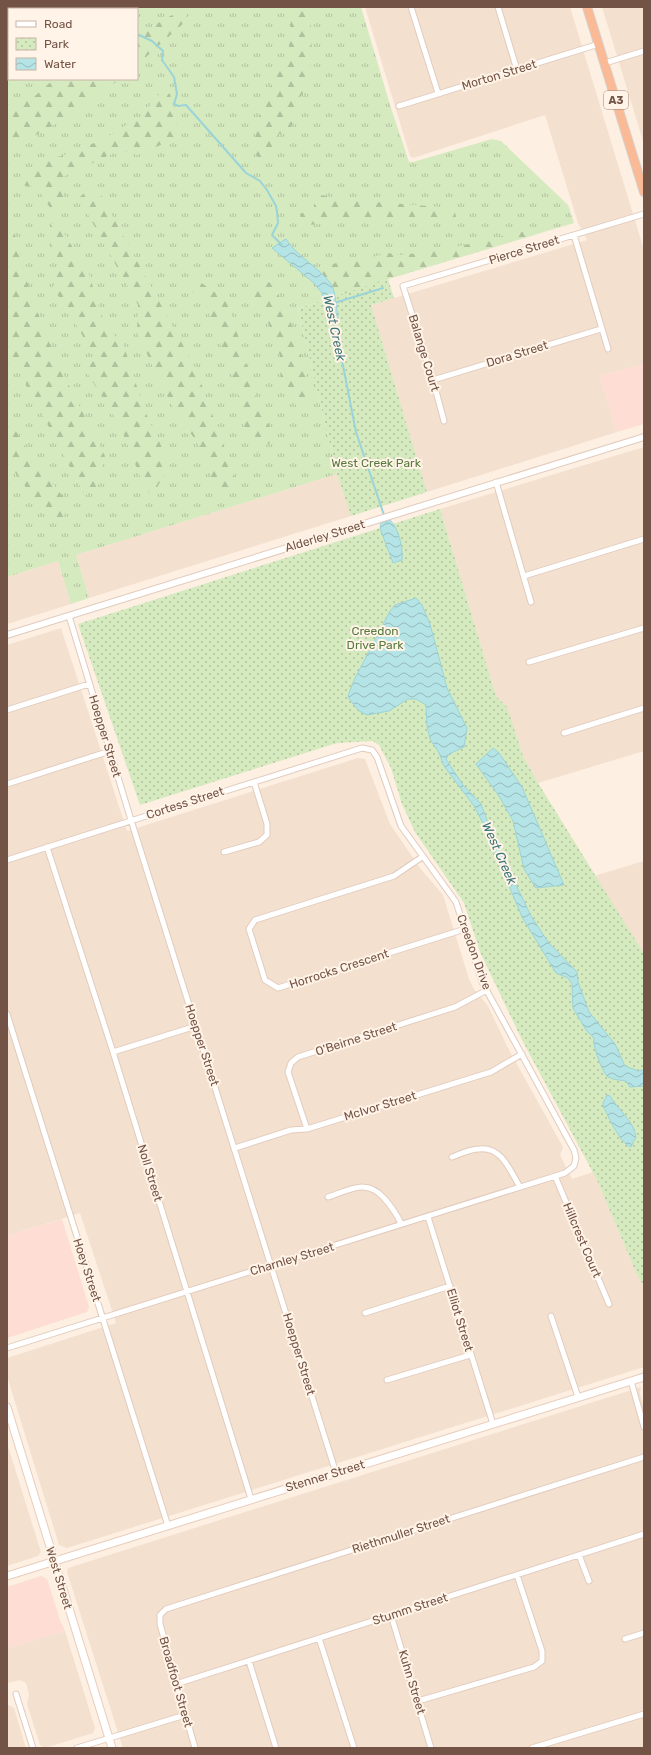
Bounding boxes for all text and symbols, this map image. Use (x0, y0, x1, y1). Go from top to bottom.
legend (8, 8, 138, 80)
text: Road (44, 17, 72, 31)
text: Park (44, 37, 70, 51)
text: Water (44, 57, 76, 71)
street label: Morton Street (460, 57, 538, 93)
road number: A3 (604, 91, 628, 109)
street label: Pierce Street (487, 233, 561, 267)
water label: West Creek (320, 294, 349, 363)
street label: Balange Court (406, 313, 442, 393)
street label: Dora Street (484, 338, 550, 370)
park label: West Creek Park (331, 456, 422, 470)
street label: Alderley Street (283, 517, 367, 555)
park label: Creedon Drive Park (347, 624, 404, 652)
street label: Hoepper Street (86, 693, 124, 779)
street label: Cortess Street (144, 784, 226, 822)
water label: West Creek (479, 820, 520, 887)
street label: Creedon Drive (454, 912, 494, 992)
street label: Horrocks Crescent (288, 946, 391, 992)
street label: Hoepper Street (182, 1002, 222, 1088)
street label: O'Beirne Street (314, 1019, 399, 1059)
street label: McIvor Street (342, 1088, 418, 1124)
street label: Noll Street (135, 1143, 165, 1203)
street label: Hillcrest Court (560, 1200, 604, 1280)
street label: Hoey Street (70, 1237, 104, 1304)
street label: Charnley Street (248, 1239, 336, 1278)
street label: Elliot Street (444, 1287, 476, 1353)
street label: Hoepper Street (280, 1311, 318, 1397)
street label: Stenner Street (284, 1457, 367, 1495)
street label: Riethmuller Street (350, 1512, 452, 1556)
street label: West Street (43, 1545, 75, 1611)
street label: Stumm Street (371, 1590, 450, 1628)
street label: Broadfoot Street (156, 1635, 196, 1729)
street label: Kuhn Street (396, 1648, 428, 1716)

